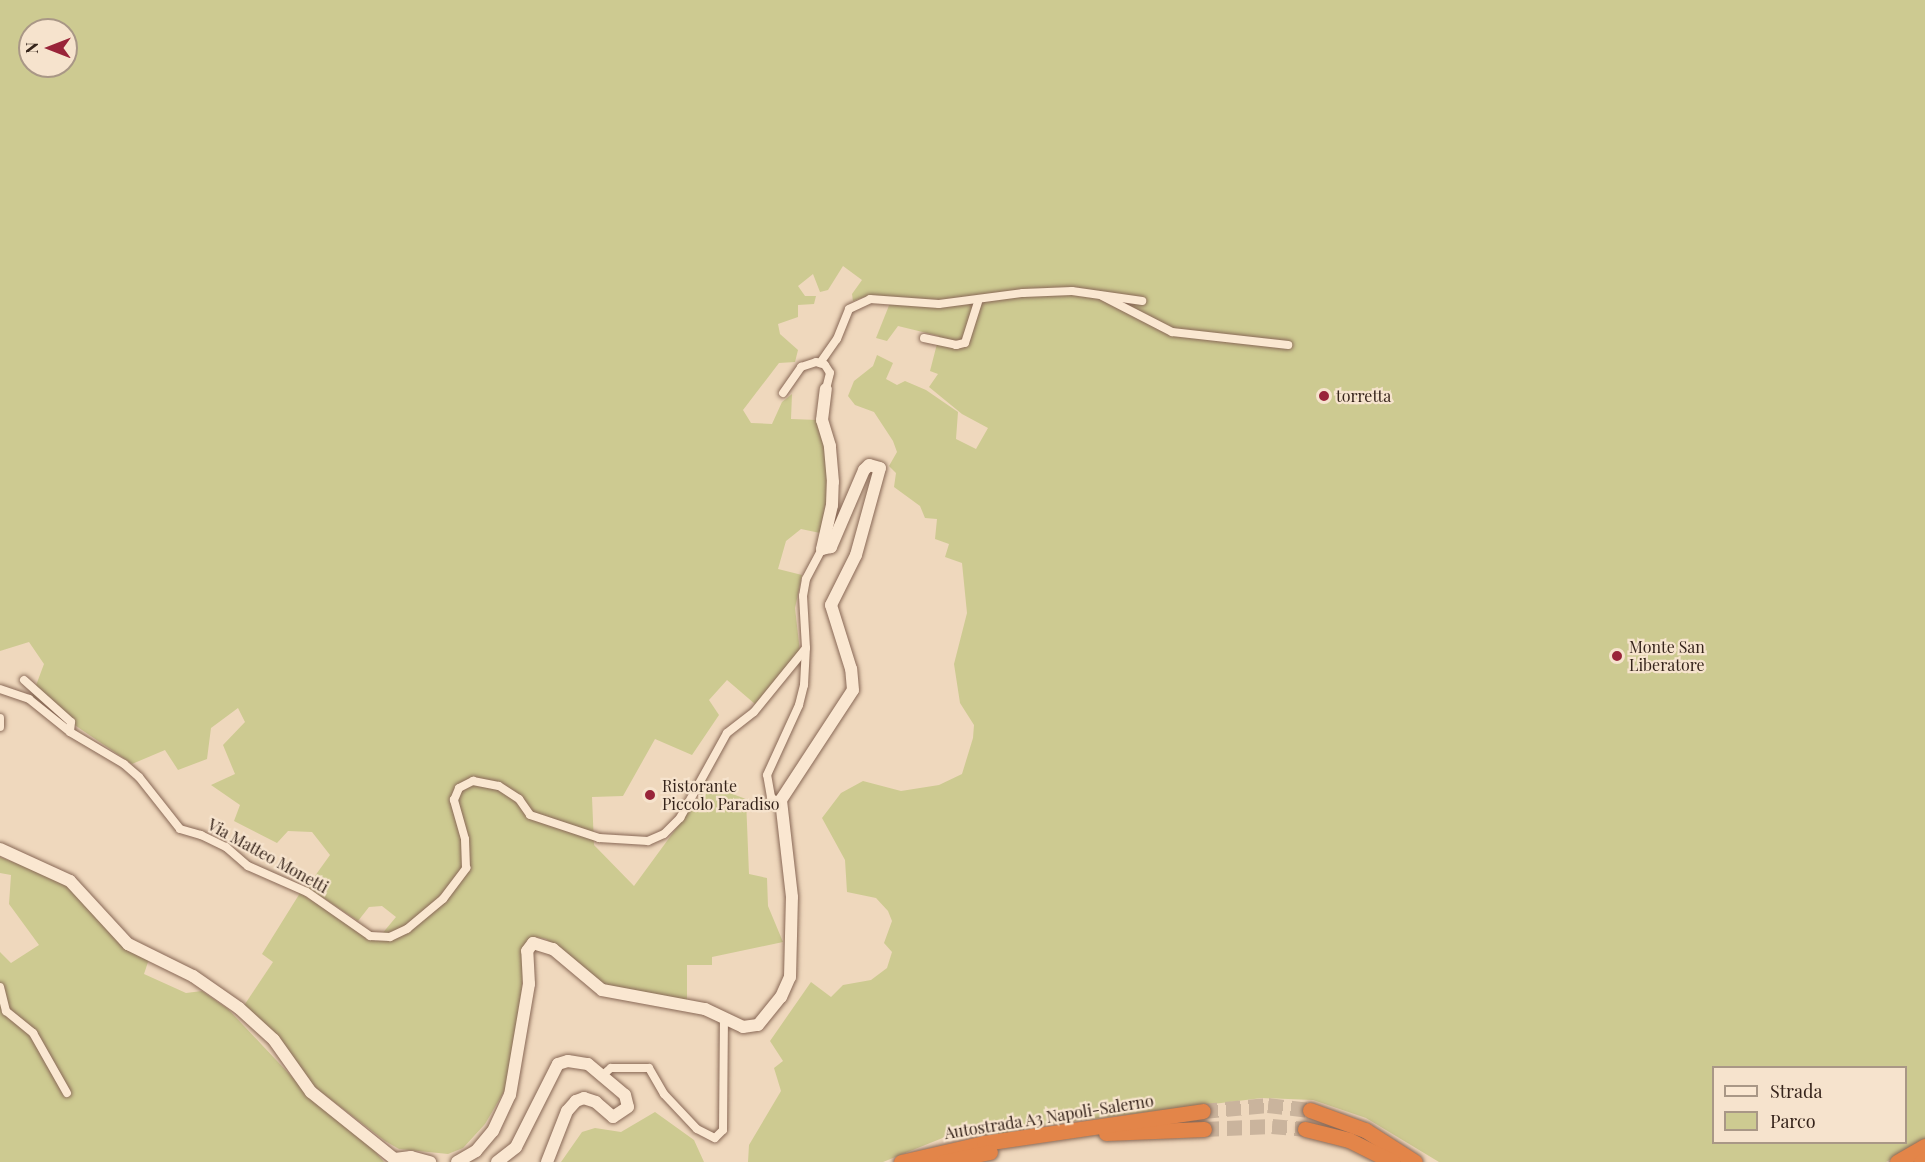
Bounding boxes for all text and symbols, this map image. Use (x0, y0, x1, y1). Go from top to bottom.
north arrow (18, 18, 78, 78)
text: N (21, 42, 42, 54)
place label: torretta (1336, 386, 1391, 406)
marker: torretta (1317, 389, 1331, 403)
place label: Monte San Liberatore (1629, 637, 1705, 675)
marker: Monte San Liberatore (1610, 649, 1624, 663)
place label: Ristorante Piccolo Paradiso (662, 776, 780, 814)
marker: Ristorante Piccolo Paradiso (643, 788, 657, 802)
street label: Via Matteo Monetti (204, 815, 332, 897)
legend (1712, 1066, 1907, 1144)
text: Strada (1770, 1079, 1823, 1103)
street label: Autostrada A3 Napoli-Salerno (943, 1091, 1155, 1143)
text: Parco (1770, 1109, 1816, 1133)

